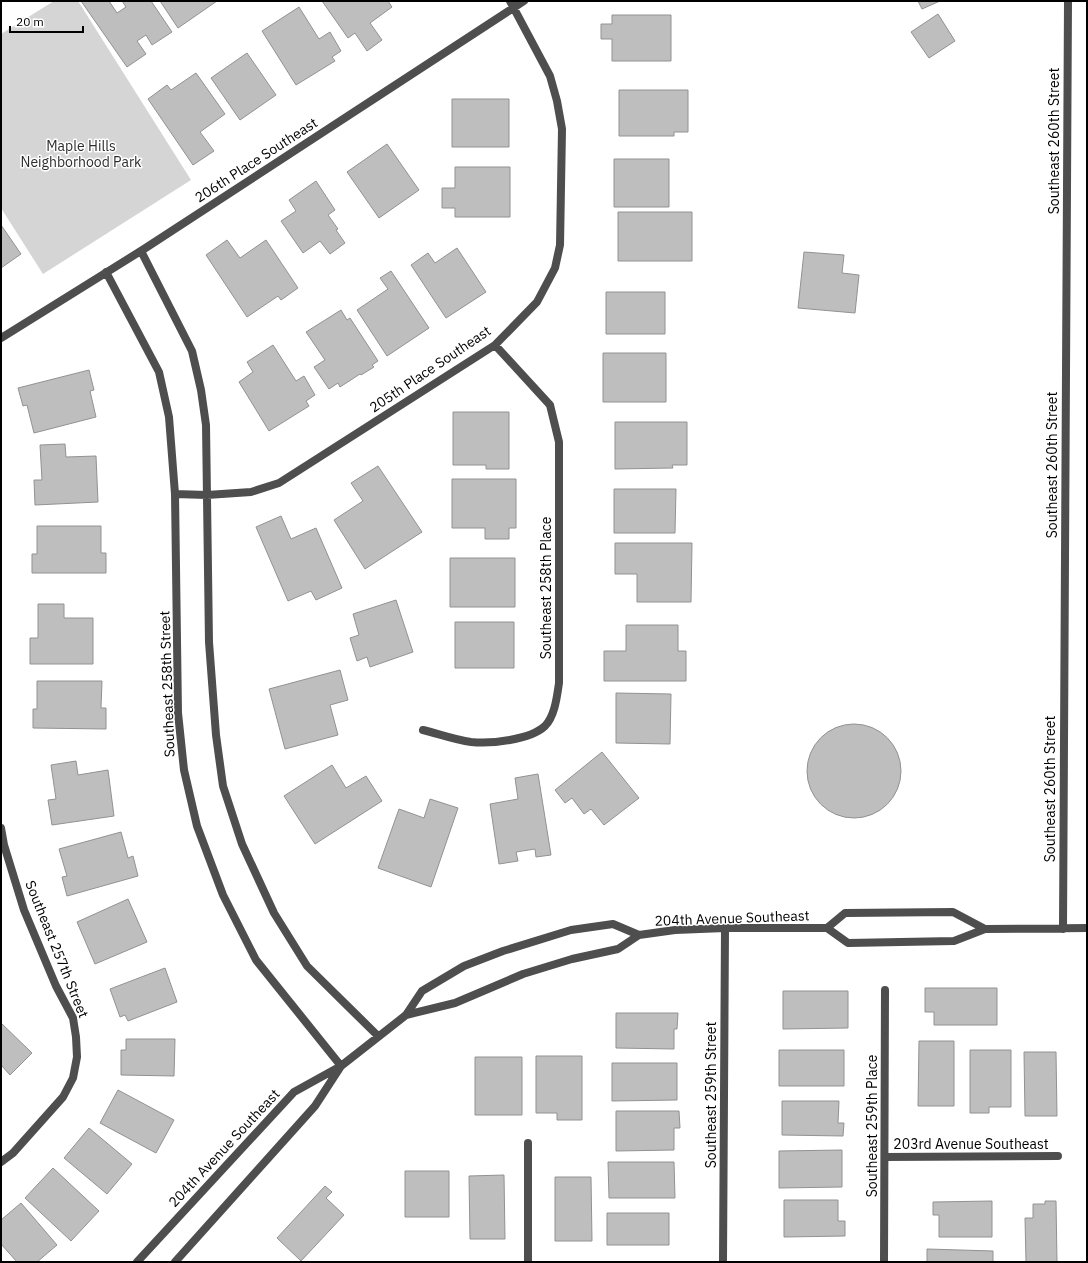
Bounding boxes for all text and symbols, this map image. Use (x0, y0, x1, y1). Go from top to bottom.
scale bar (10, 8, 83, 34)
text: 20 m (16, 14, 44, 29)
street label: Southeast 260th Street (1045, 68, 1063, 214)
street label: 206th Place Southeast (191, 114, 321, 206)
park label: Maple Hills Neighborhood Park (21, 137, 142, 171)
street label: 205th Place Southeast (366, 322, 494, 416)
street label: Southeast 260th Street (1043, 392, 1061, 538)
street label: Southeast 258th Place (537, 516, 555, 659)
street label: Southeast 258th Street (155, 610, 179, 758)
street label: Southeast 260th Street (1041, 716, 1059, 862)
street label: Southeast 257th Street (21, 878, 93, 1020)
street label: 204th Avenue Southeast (654, 906, 810, 930)
street label: Southeast 259th Street (702, 1022, 720, 1168)
street label: Southeast 259th Place (863, 1054, 881, 1197)
street label: 204th Avenue Southeast (165, 1085, 283, 1211)
street label: 203rd Avenue Southeast (893, 1135, 1049, 1153)

